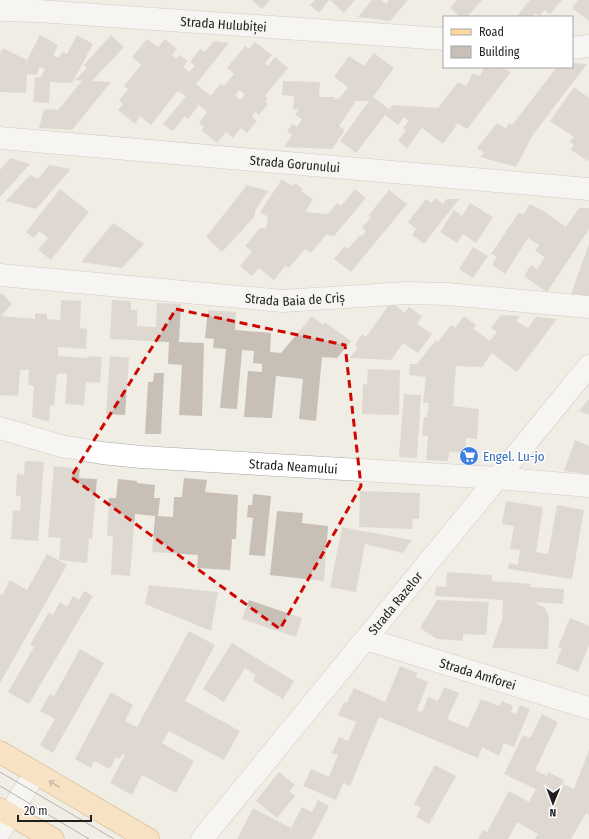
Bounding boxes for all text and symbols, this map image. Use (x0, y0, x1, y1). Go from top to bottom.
street label: Strada Hulubiței (180, 13, 267, 35)
legend (443, 16, 573, 68)
text: Road (479, 25, 504, 39)
text: Building (479, 45, 520, 59)
street label: Strada Gorunului (249, 152, 341, 175)
street label: Strada Baia de Criș (244, 290, 346, 309)
supermarket icon: Engel. Lu-jo (458, 445, 480, 467)
place label: Engel. Lu-jo (483, 449, 545, 464)
street label: Strada Neamului (249, 456, 338, 476)
street label: Strada Razelor (365, 568, 426, 638)
street label: Strada Amforei (438, 655, 518, 692)
one-way arrow (48, 779, 60, 787)
north arrow (533, 783, 573, 823)
scale bar (18, 797, 91, 823)
text: 20 m (24, 804, 48, 818)
text: N (549, 806, 556, 819)

